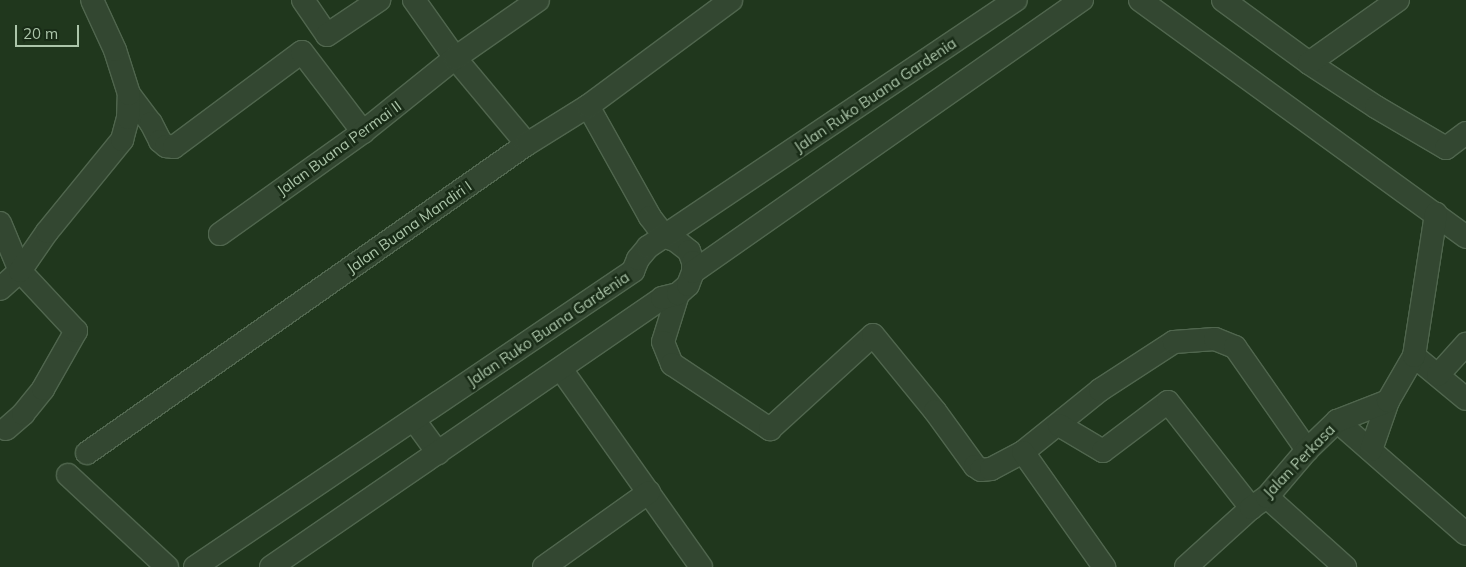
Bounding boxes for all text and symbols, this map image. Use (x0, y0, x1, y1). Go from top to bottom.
scale bar (18, 15, 81, 47)
text: 20 m (23, 24, 58, 43)
street label: Jalan Ruko Buana Gardenia (791, 34, 959, 156)
street label: Jalan Buana Permai II (273, 97, 405, 199)
street label: Jalan Buana Mandiri I (343, 177, 475, 277)
street label: Jalan Ruko Buana Gardenia (464, 268, 632, 390)
street label: Jalan Perkasa (1259, 420, 1339, 502)

